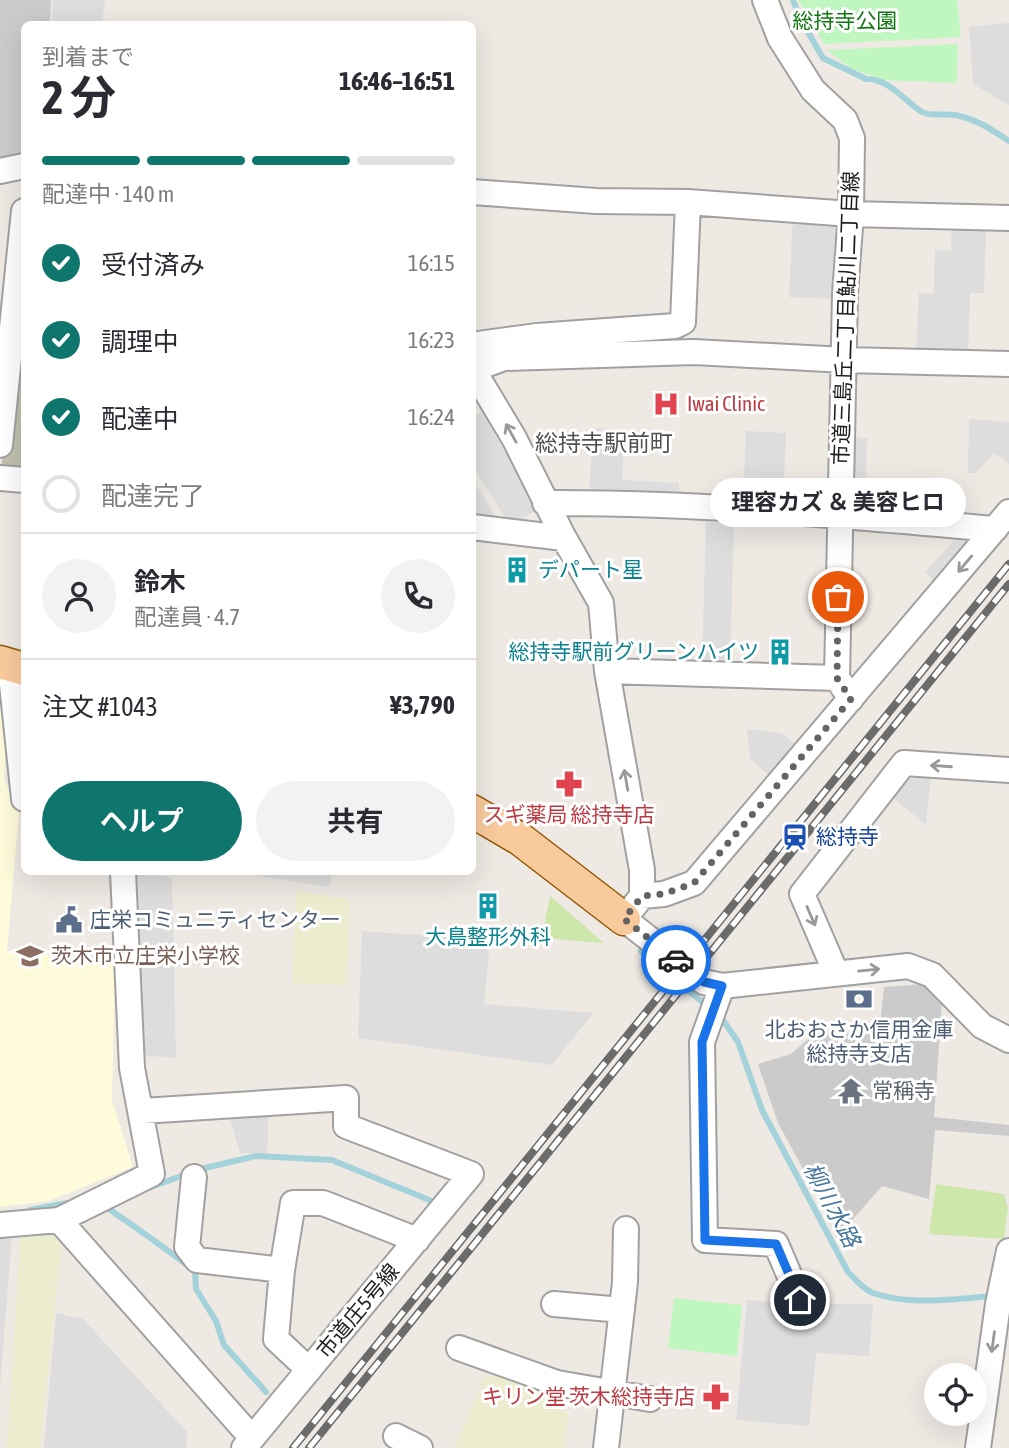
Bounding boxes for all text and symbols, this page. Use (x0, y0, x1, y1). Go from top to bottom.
park label: 総持寺公園 (793, 8, 898, 32)
text: 到着まで (42, 44, 134, 70)
text: 16:46–16:51 (339, 66, 455, 96)
text: 2 分 (42, 71, 116, 124)
street label: 市道三島丘二丁目鮎川二丁目線 (828, 171, 862, 465)
text: 配達中 · 140 m (42, 181, 174, 207)
icon: check (42, 244, 80, 282)
text: 受付済み (101, 250, 205, 280)
text: 16:15 (408, 250, 455, 276)
icon: check (42, 321, 80, 359)
text: 調理中 (101, 327, 179, 357)
text: 16:23 (408, 327, 455, 353)
hospital icon: Iwai Clinic (651, 389, 681, 419)
place label: Iwai Clinic (687, 391, 765, 415)
icon: check (42, 398, 80, 436)
text: 配達中 (101, 404, 179, 434)
text: 16:24 (408, 404, 455, 430)
one-way arrow (504, 423, 517, 444)
district label: 総持寺駅前町 (535, 430, 673, 456)
callout: 理容カズ ＆ 美容ヒロ (710, 478, 966, 527)
text: 配達完了 (101, 481, 205, 511)
text: 理容カズ ＆ 美容ヒロ (731, 489, 945, 515)
building icon: デパート星 (502, 555, 532, 585)
one-way arrow (957, 555, 973, 573)
place label: デパート星 (538, 557, 643, 581)
button: person (42, 559, 116, 633)
button: phone (381, 559, 455, 633)
text: 鈴木 (134, 567, 186, 597)
pin (808, 567, 868, 627)
icon: bag (819, 578, 857, 616)
text: 配達員 · 4.7 (134, 604, 240, 630)
building icon: 総持寺駅前グリーンハイツ (765, 637, 795, 667)
place label: 総持寺駅前グリーンハイツ (508, 639, 759, 663)
text: ¥3,790 (390, 690, 455, 720)
text: 注文 #1043 (42, 692, 158, 722)
one-way arrow (930, 759, 953, 772)
pharmacy icon: スギ薬局 総持寺店 (554, 769, 584, 799)
one-way arrow (619, 769, 633, 792)
button: ヘルプ (42, 781, 242, 861)
button: 共有 (256, 781, 455, 861)
place label: スギ薬局 総持寺店 (484, 802, 654, 826)
station icon: 総持寺 (780, 822, 810, 852)
place label: 総持寺 (816, 824, 879, 848)
building icon: 大島整形外科 (473, 891, 503, 921)
public building icon: 庄栄コミュニティセンター (54, 905, 84, 935)
one-way arrow (805, 905, 818, 927)
place label: 庄栄コミュニティセンター (90, 907, 341, 931)
place label: 大島整形外科 (425, 924, 551, 948)
courier (641, 925, 711, 995)
school or university icon: 茨木市立庄栄小学校 (15, 941, 45, 971)
icon: car (657, 941, 695, 979)
place label: 茨木市立庄栄小学校 (51, 943, 240, 967)
one-way arrow (857, 963, 880, 976)
bank icon: 北おおさか信用金庫 総持寺支店 (844, 984, 874, 1014)
place label: 北おおさか信用金庫 総持寺支店 (765, 1017, 954, 1065)
temple icon: 常稱寺 (836, 1076, 866, 1106)
place label: 常稱寺 (872, 1078, 935, 1102)
water label: 柳川水路 (799, 1158, 866, 1253)
street label: 市道庄5号線 (311, 1259, 403, 1362)
pin (770, 1270, 830, 1330)
icon: home (781, 1281, 819, 1319)
one-way arrow (986, 1330, 999, 1353)
map controls (924, 1363, 987, 1426)
button: locate (924, 1363, 987, 1426)
pharmacy icon: キリン堂 茨木総持寺店 (701, 1382, 731, 1412)
place label: キリン堂 茨木総持寺店 (482, 1384, 695, 1408)

